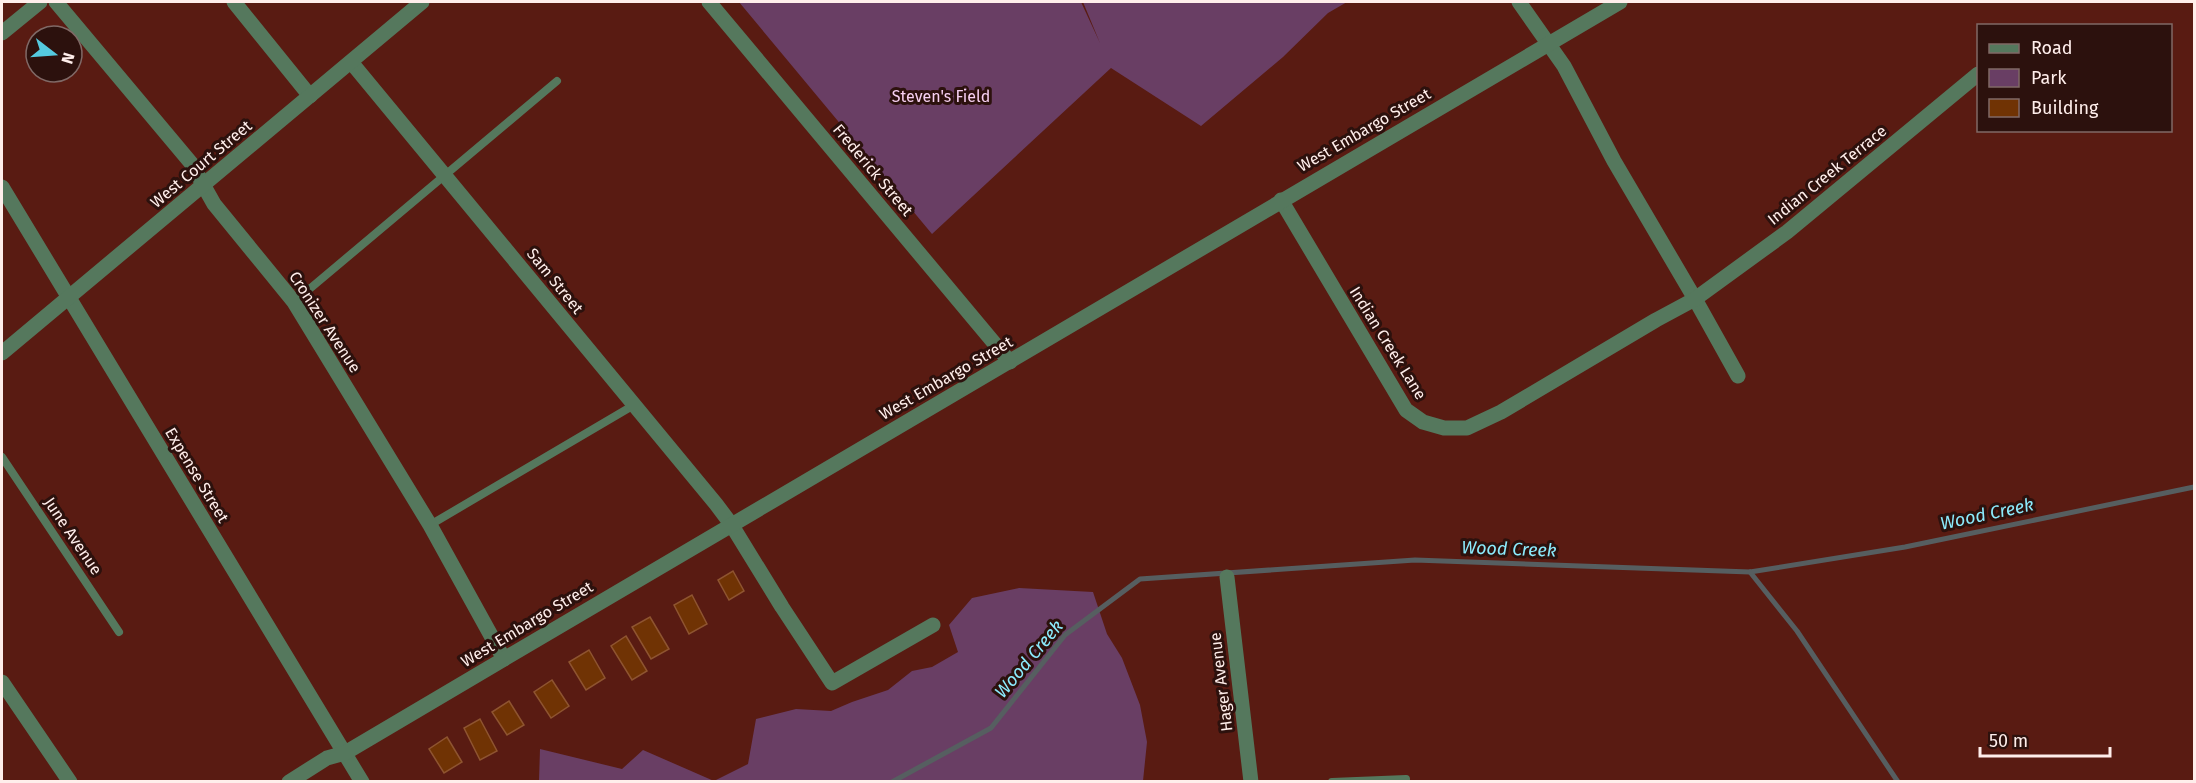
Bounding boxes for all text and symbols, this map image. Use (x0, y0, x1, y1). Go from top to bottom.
north arrow (24, 24, 84, 84)
legend (1977, 24, 2172, 132)
text: Road (2031, 37, 2073, 59)
text: N (57, 50, 79, 66)
text: Park (2031, 67, 2067, 89)
street label: West Embargo Street (1294, 84, 1434, 176)
park label: Steven's Field (892, 87, 990, 106)
text: Building (2031, 97, 2099, 119)
street label: West Court Street (147, 116, 256, 212)
street label: Frederick Street (829, 120, 917, 220)
street label: Indian Creek Terrace (1764, 121, 1890, 229)
street label: Sam Street (523, 244, 587, 318)
street label: Cronizer Avenue (285, 268, 365, 376)
street label: Indian Creek Lane (1346, 283, 1430, 403)
street label: West Embargo Street (876, 332, 1016, 424)
street label: Expense Street (161, 424, 233, 526)
water label: Wood Creek (1938, 493, 2036, 535)
street label: June Avenue (40, 494, 106, 578)
water label: Wood Creek (1461, 536, 1557, 562)
street label: West Embargo Street (458, 577, 597, 671)
water label: Wood Creek (990, 615, 1068, 702)
street label: Hager Avenue (1205, 631, 1237, 733)
scale bar (1980, 720, 2110, 758)
text: 50 m (1989, 730, 2028, 752)

